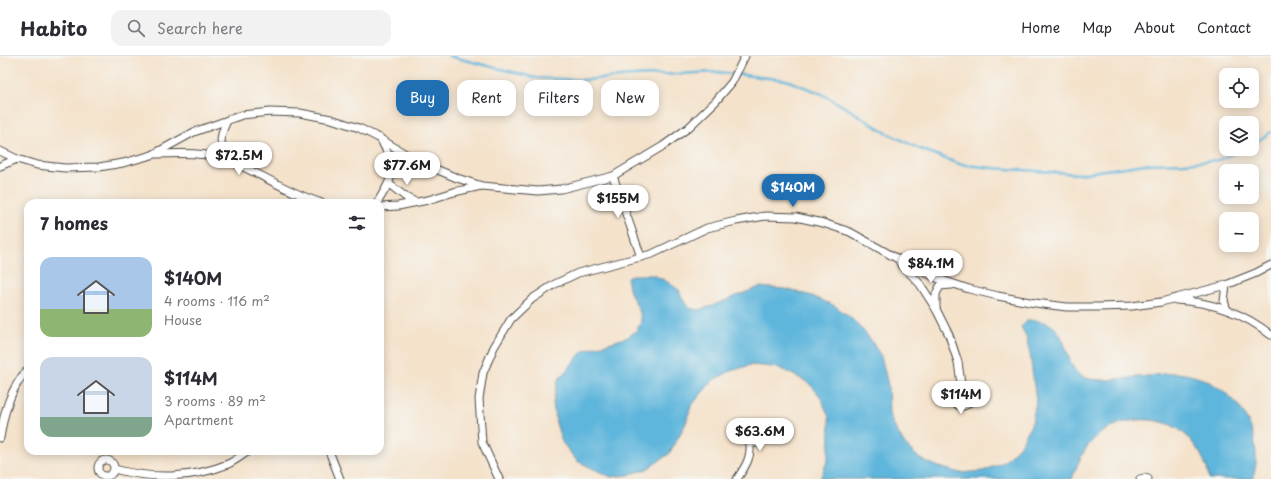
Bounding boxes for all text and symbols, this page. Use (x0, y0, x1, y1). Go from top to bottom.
search box (111, 10, 391, 46)
text: Habito (20, 14, 87, 42)
text: Search here (157, 16, 243, 39)
icon: search (125, 17, 147, 39)
text: Home (1021, 17, 1060, 38)
text: Map (1082, 17, 1112, 38)
text: About (1134, 17, 1175, 38)
text: Contact (1197, 17, 1251, 38)
map controls (1219, 68, 1259, 252)
button: locate (1219, 68, 1259, 108)
chip: Buy (396, 80, 449, 116)
chip: Rent (457, 80, 516, 116)
chip: Filters (524, 80, 593, 116)
chip: New (601, 80, 659, 116)
button: layers (1219, 116, 1259, 156)
pin: $72.5M (206, 142, 272, 176)
text: $72.5M (215, 145, 263, 164)
pin: $77.6M (374, 152, 440, 186)
text: $77.6M (383, 155, 431, 174)
button: + (1219, 164, 1259, 204)
pin: $140M (765, 174, 821, 208)
text: $140M (771, 177, 815, 196)
pin: $155M (590, 185, 646, 219)
text: $155M (597, 188, 639, 207)
text: 7 homes (40, 210, 108, 236)
icon: filters (346, 212, 368, 234)
button: − (1219, 212, 1259, 252)
pin: $84.1M (898, 250, 964, 284)
text: $84.1M (908, 253, 954, 272)
text: $140M (164, 265, 222, 291)
icon: home (72, 273, 120, 321)
text: 4 rooms · 116 m² (164, 291, 270, 310)
text: House (164, 310, 202, 329)
text: $114M (164, 365, 218, 391)
icon: home (72, 373, 120, 421)
pin: $114M (933, 381, 989, 415)
text: $114M (940, 384, 982, 403)
text: 3 rooms · 89 m² (164, 391, 266, 410)
text: Apartment (164, 410, 233, 429)
pin: $63.6M (727, 418, 793, 452)
text: $63.6M (735, 421, 785, 440)

